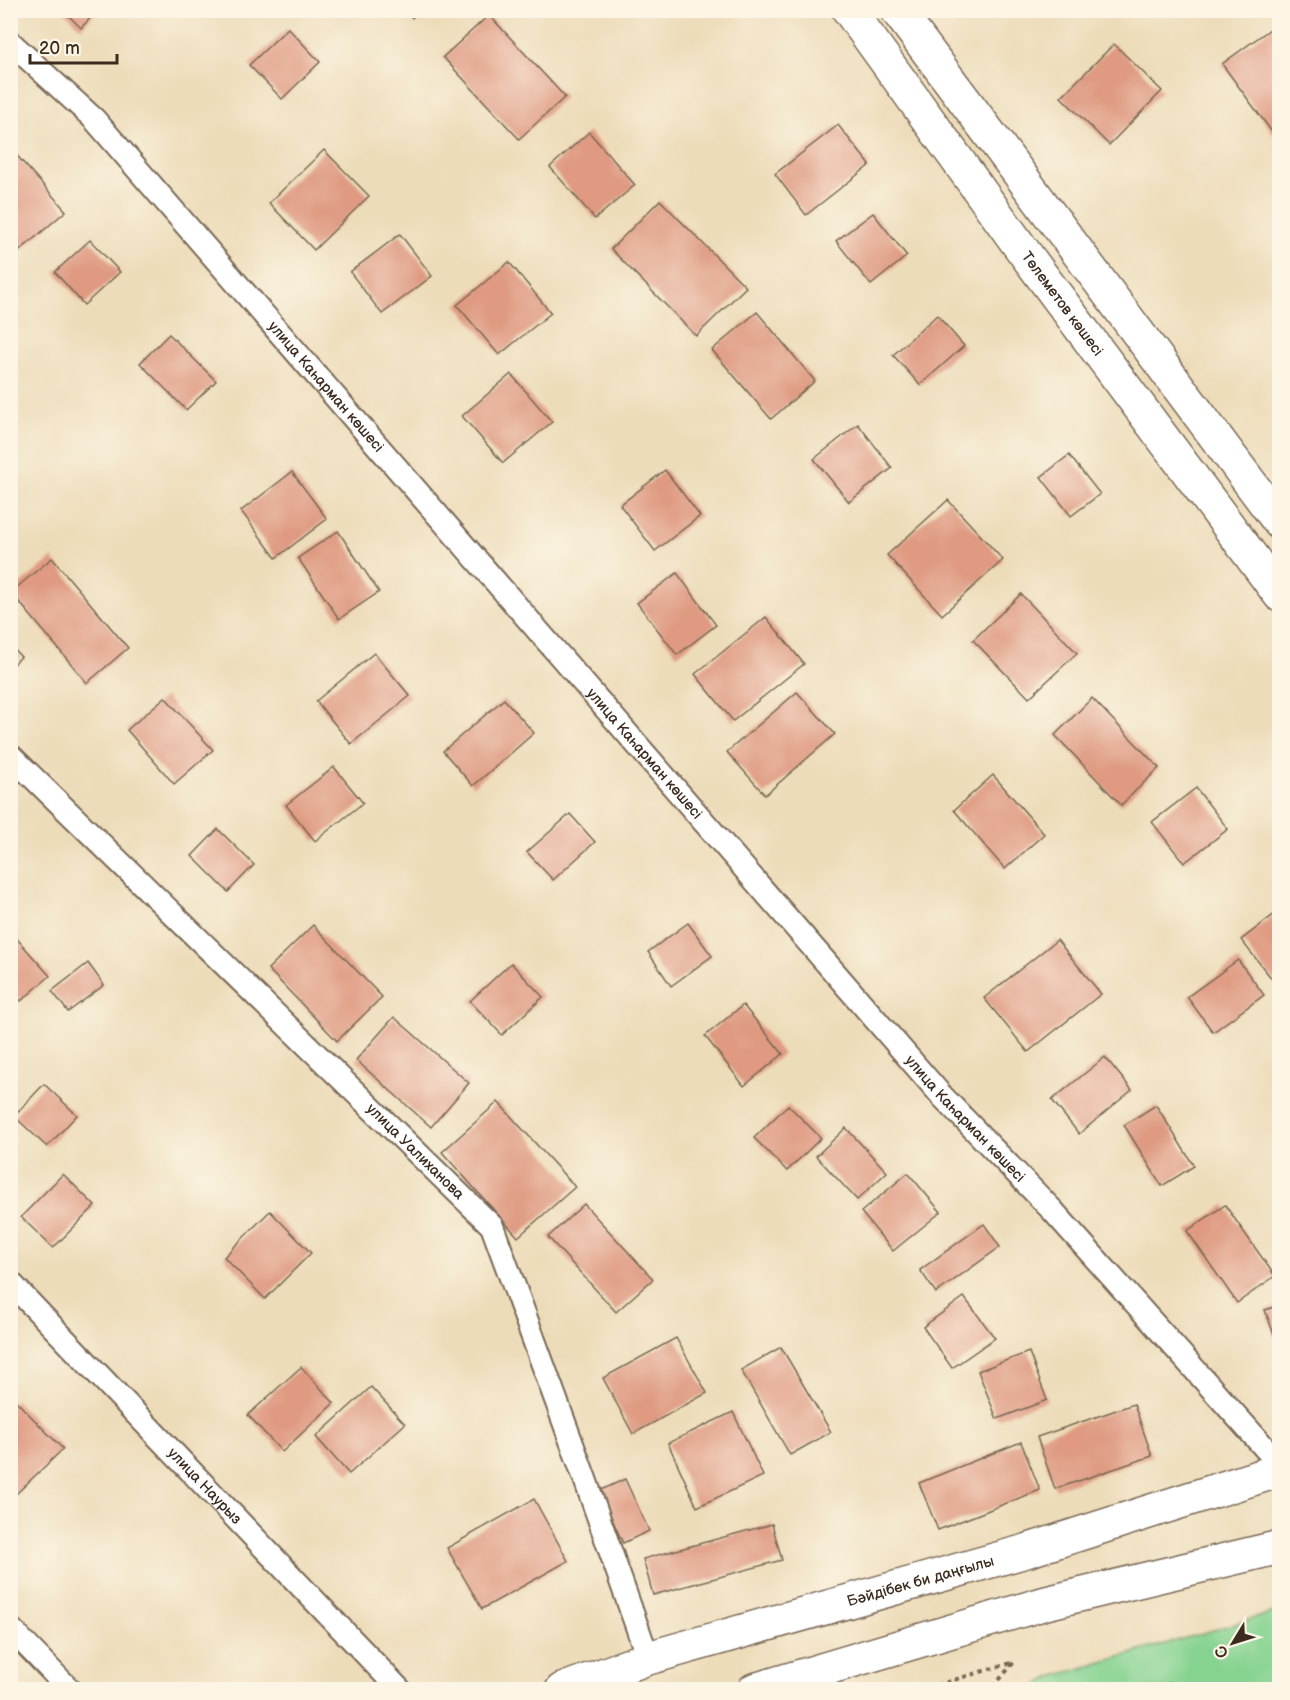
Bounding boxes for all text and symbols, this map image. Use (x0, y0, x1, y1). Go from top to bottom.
scale bar (30, 27, 117, 65)
text: 20 m (39, 38, 80, 59)
street label: Төлеметов көшесі (1017, 248, 1107, 360)
street label: улица Каһарман көшесі (264, 317, 388, 456)
street label: улица Каһарман көшесі (582, 684, 706, 823)
street label: улица Каһарман көшесі (901, 1051, 1029, 1186)
street label: улица Уалиханова (362, 1099, 468, 1204)
street label: улица Наурыз (163, 1444, 246, 1529)
street label: Бәйдібек би даңғылы (845, 1552, 996, 1611)
north arrow (1203, 1613, 1263, 1673)
text: С (1211, 1641, 1233, 1662)

